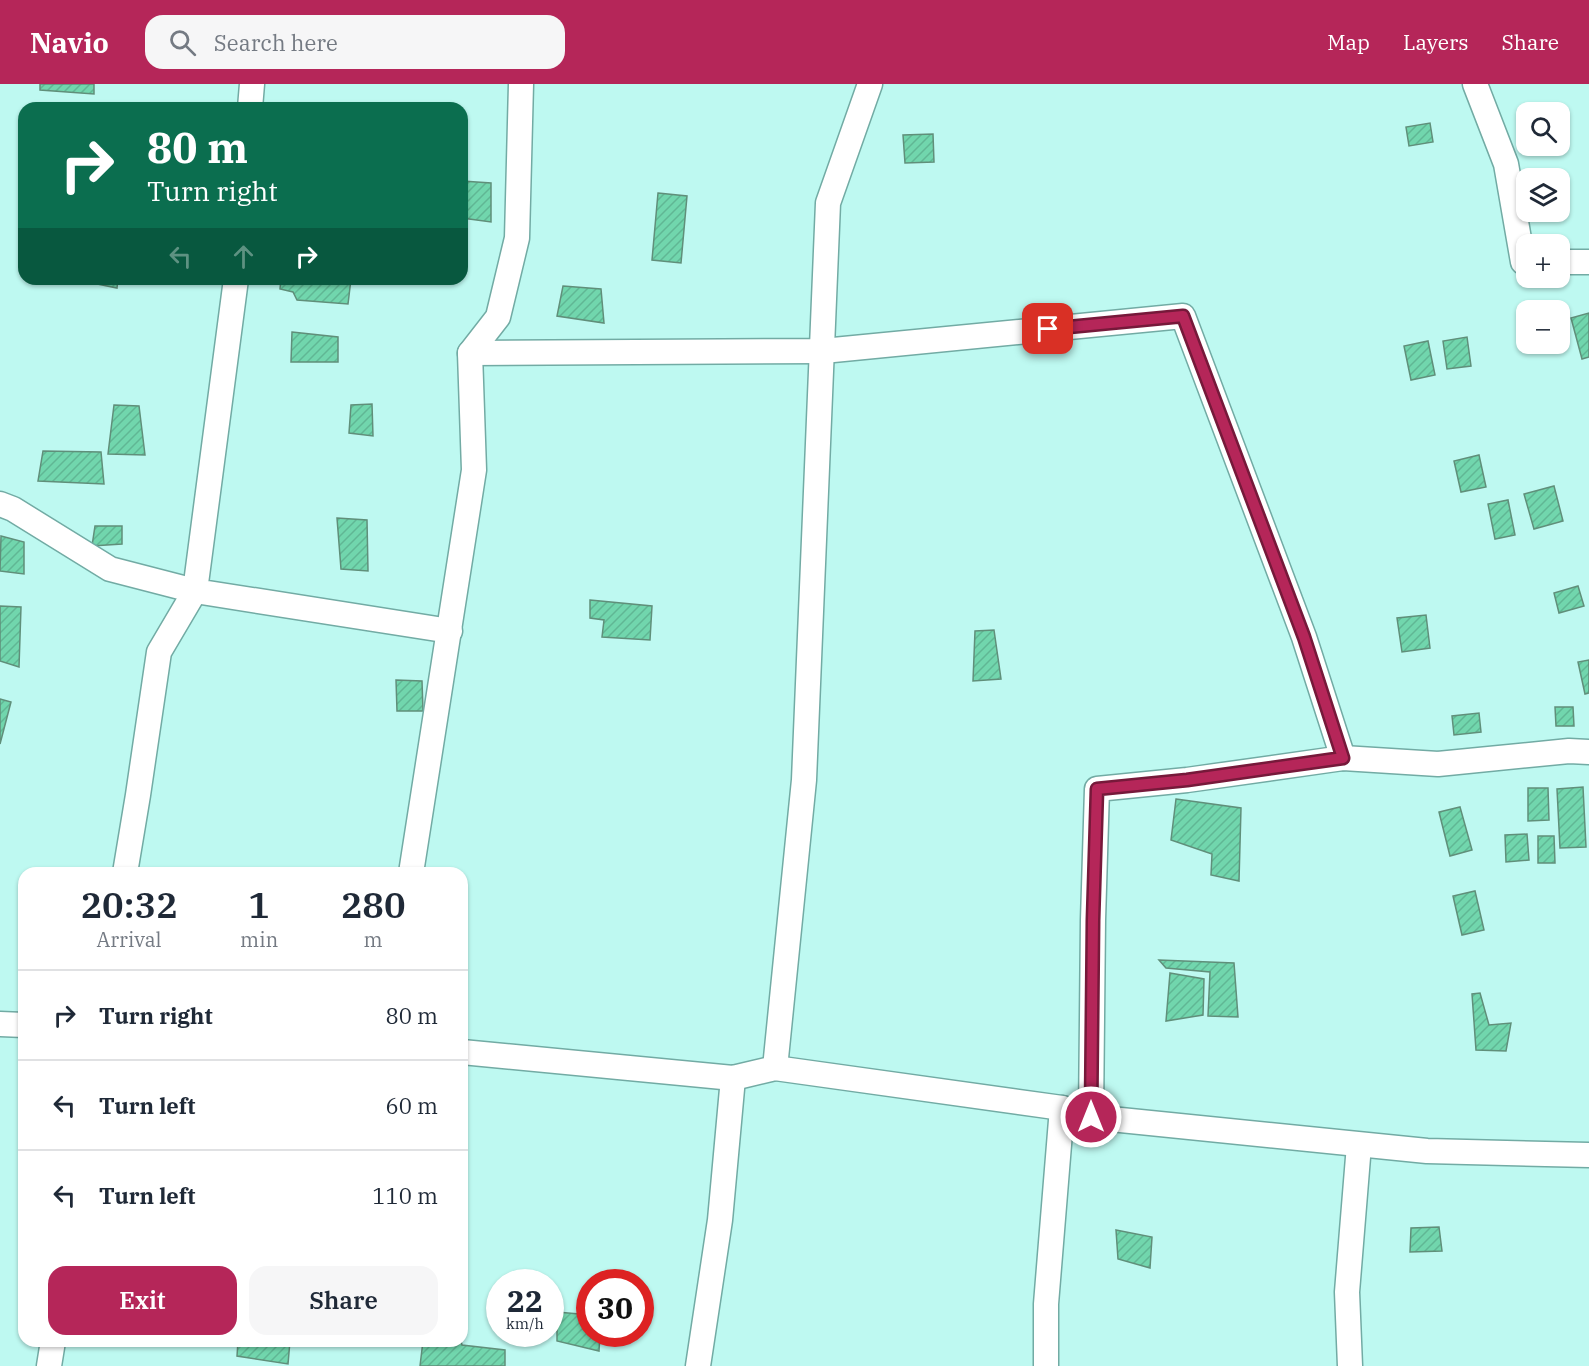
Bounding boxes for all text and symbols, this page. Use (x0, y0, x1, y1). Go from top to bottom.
search box (145, 15, 565, 69)
text: Navio (30, 24, 109, 61)
icon: search (166, 26, 199, 59)
text: Search here (214, 28, 338, 57)
text: Map (1327, 28, 1370, 56)
text: Layers (1403, 28, 1469, 56)
text: Share (1502, 28, 1559, 56)
map controls (1516, 102, 1570, 354)
button: search (1516, 102, 1570, 156)
text: 80 m (147, 120, 248, 175)
icon: right (48, 126, 126, 204)
button: layers (1516, 168, 1570, 222)
text: Turn right (147, 173, 278, 208)
button: + (1516, 234, 1570, 288)
icon: left (164, 240, 197, 273)
icon: ahead (227, 240, 260, 273)
icon: right (290, 240, 323, 273)
button: − (1516, 300, 1570, 354)
pin (1022, 303, 1073, 354)
icon: arrive (1031, 312, 1064, 345)
text: 20:32 (80, 881, 178, 928)
text: 1 (248, 881, 270, 928)
text: 280 (341, 881, 406, 928)
text: Arrival (96, 926, 162, 953)
text: min (240, 926, 278, 953)
text: m (364, 926, 383, 953)
icon: right (48, 999, 81, 1032)
text: Turn right (99, 1001, 213, 1030)
text: 80 m (386, 1001, 438, 1030)
position arrow (1059, 1085, 1123, 1149)
icon: left (48, 1089, 81, 1122)
text: Turn left (99, 1091, 195, 1120)
text: 60 m (386, 1091, 438, 1120)
icon: left (48, 1179, 81, 1212)
text: Turn left (99, 1181, 195, 1210)
text: 110 m (372, 1181, 438, 1210)
button: Exit (48, 1266, 237, 1335)
button: Share (249, 1266, 438, 1335)
speed limit sign: 30 (576, 1269, 654, 1347)
text: 22 (507, 1281, 543, 1320)
text: km/h (506, 1314, 544, 1333)

